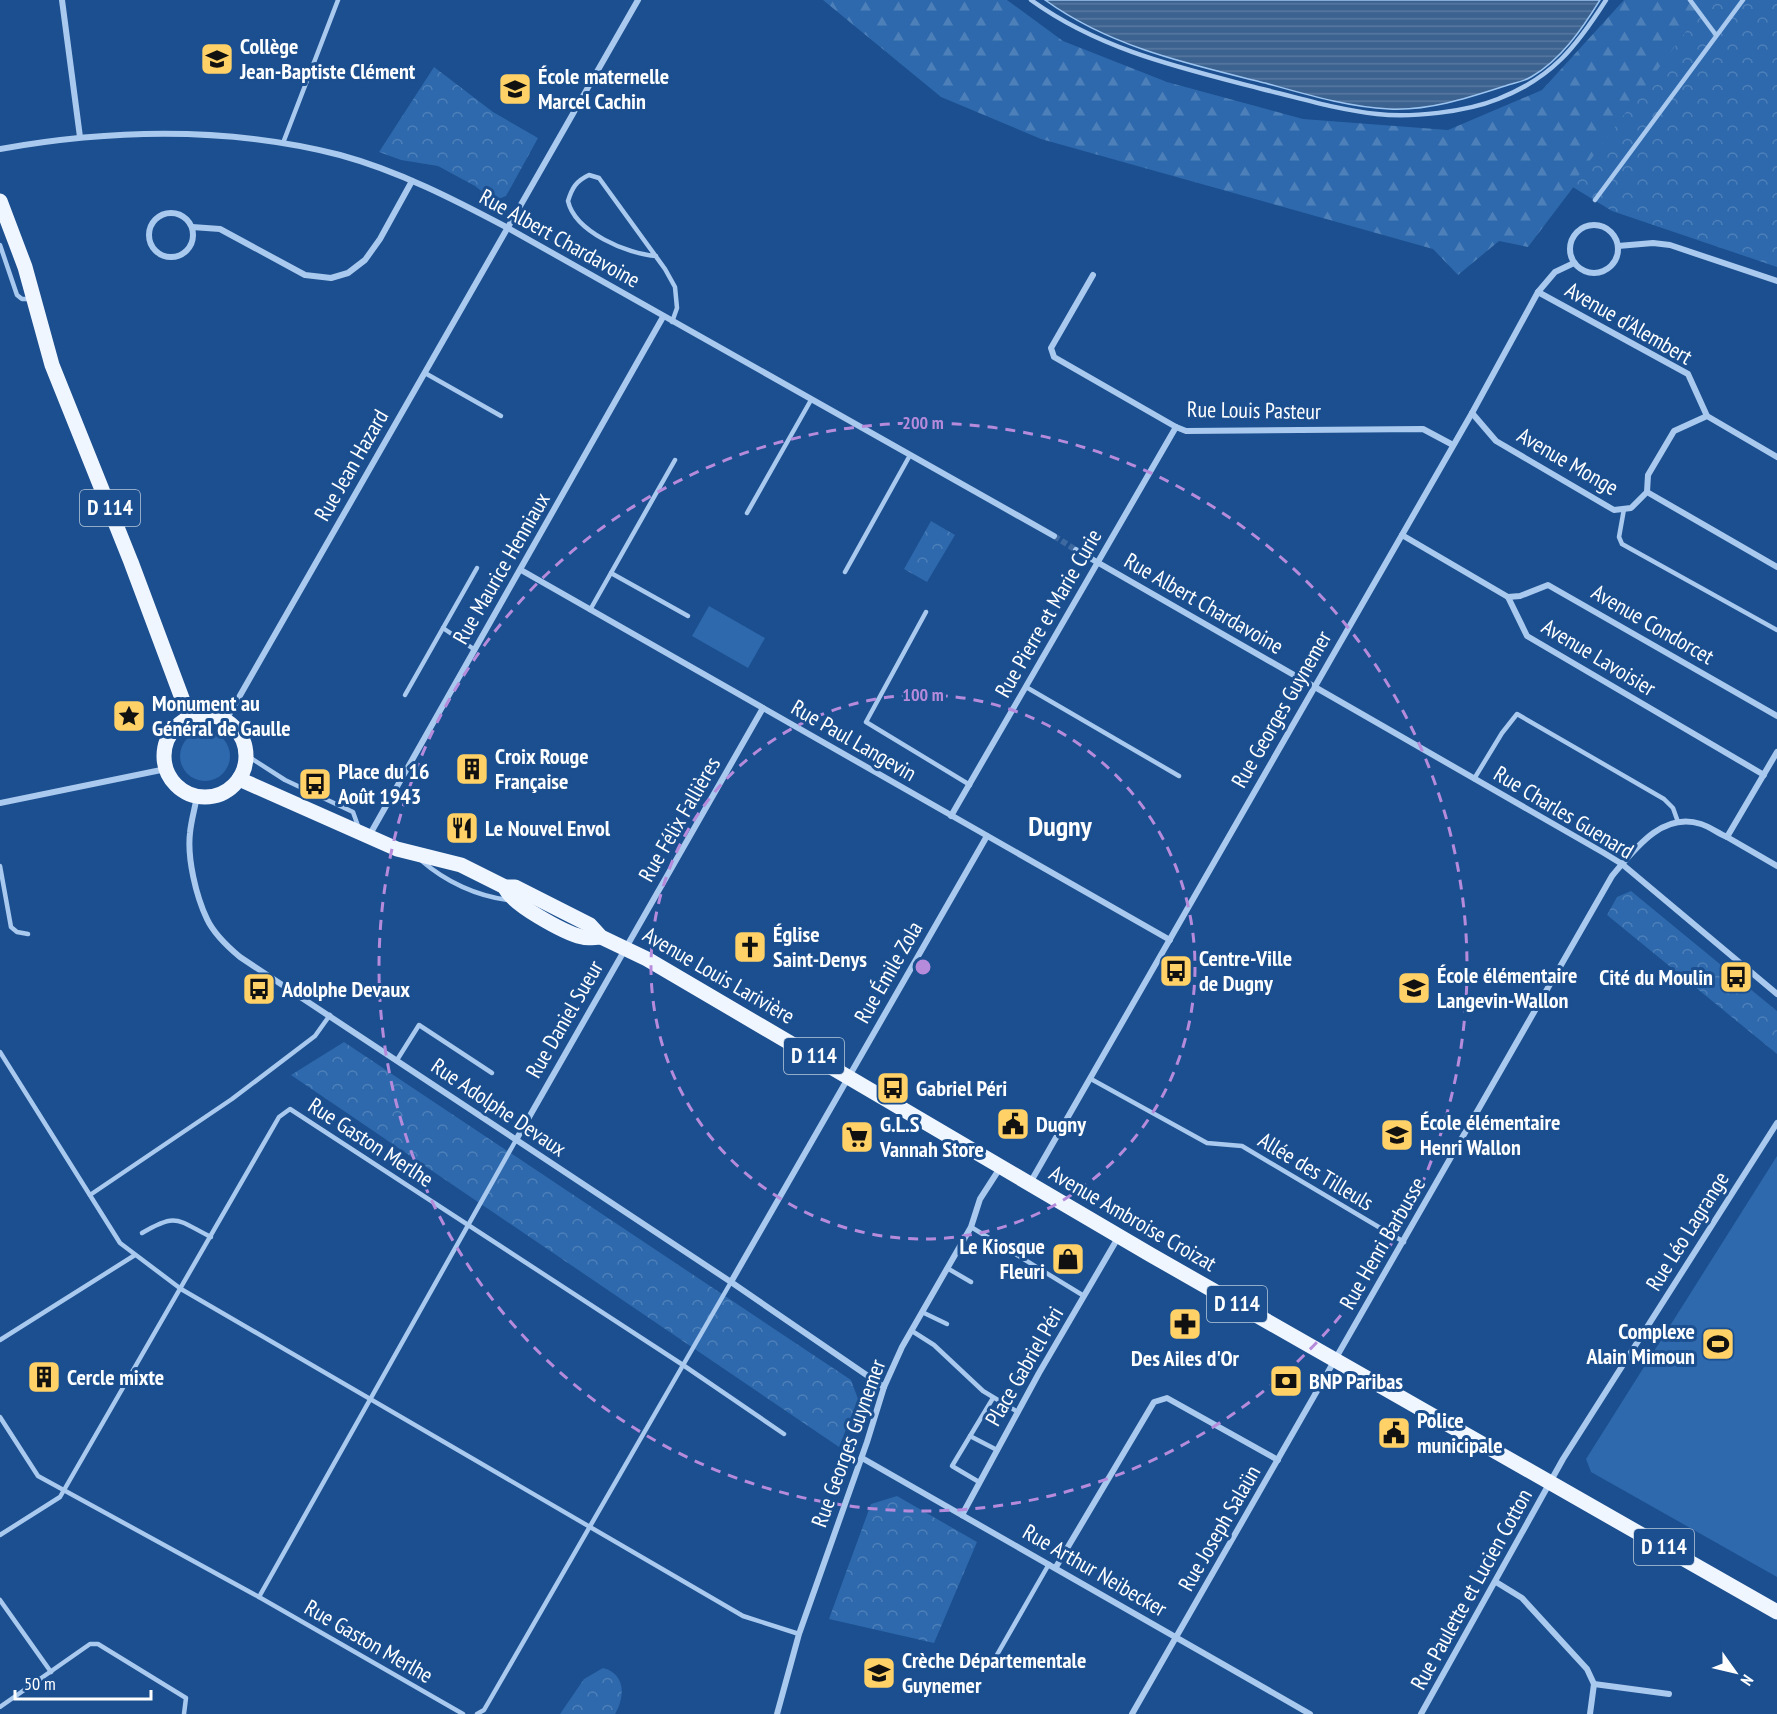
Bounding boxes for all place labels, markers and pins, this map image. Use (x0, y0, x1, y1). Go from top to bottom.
place label: Collège Jean-Baptiste Clément (239, 32, 416, 85)
school or university icon: Collège Jean-Baptiste Clément (199, 41, 235, 77)
place label: École maternelle Marcel Cachin (538, 62, 669, 115)
school or university icon: École maternelle Marcel Cachin (497, 71, 533, 107)
place label: Monument au Général de Gaulle (152, 689, 291, 742)
place icon: Monument au Général de Gaulle (111, 698, 147, 734)
place label: Croix Rouge Française (495, 742, 589, 795)
building icon: Croix Rouge Française (454, 751, 490, 787)
place label: Place du 16 Août 1943 (337, 757, 429, 810)
bus stop icon: Place du 16 Août 1943 (297, 766, 333, 802)
restaurant icon: Le Nouvel Envol (444, 810, 480, 846)
place label: Le Nouvel Envol (485, 814, 611, 842)
place label: Église Saint-Denys (773, 920, 867, 973)
church icon: Église Saint-Denys (732, 929, 768, 965)
place label: Centre-Ville de Dugny (1199, 944, 1292, 997)
bus stop icon: Centre-Ville de Dugny (1158, 953, 1194, 989)
centre of rings (913, 957, 933, 977)
bus stop icon: Cité du Moulin (1718, 959, 1754, 995)
place label: École élémentaire Langevin-Wallon (1437, 961, 1577, 1014)
place label: Cité du Moulin (1599, 963, 1713, 991)
school or university icon: École élémentaire Langevin-Wallon (1396, 970, 1432, 1006)
bus stop icon: Adolphe Devaux (241, 971, 277, 1007)
place label: Adolphe Devaux (281, 975, 410, 1003)
bus stop icon: Gabriel Péri (875, 1070, 911, 1106)
place label: Gabriel Péri (916, 1074, 1007, 1102)
public building icon: Dugny (995, 1106, 1031, 1142)
place label: École élémentaire Henri Wallon (1420, 1108, 1560, 1161)
place label: G.L.S Vannah Store (879, 1110, 984, 1163)
place label: Dugny (1036, 1110, 1087, 1138)
school or university icon: École élémentaire Henri Wallon (1379, 1117, 1415, 1153)
supermarket icon: G.L.S Vannah Store (839, 1119, 875, 1155)
place label: Le Kiosque Fleuri (959, 1232, 1045, 1285)
shop icon: Le Kiosque Fleuri (1050, 1241, 1086, 1277)
pharmacy icon: Des Ailes d'Or (1167, 1306, 1203, 1342)
place label: Complexe Alain Mimoun (1586, 1317, 1695, 1370)
sports icon: Complexe Alain Mimoun (1700, 1326, 1736, 1362)
place label: Des Ailes d'Or (1131, 1344, 1240, 1372)
building icon: Cercle mixte (26, 1359, 62, 1395)
place label: Cercle mixte (67, 1363, 164, 1391)
bank icon: BNP Paribas (1268, 1363, 1304, 1399)
place label: BNP Paribas (1309, 1367, 1403, 1395)
place label: Police municipale (1417, 1406, 1503, 1459)
public building icon: Police municipale (1376, 1415, 1412, 1451)
place label: Crèche Départementale Guynemer (902, 1646, 1086, 1699)
school or university icon: Crèche Départementale Guynemer (861, 1655, 897, 1691)

